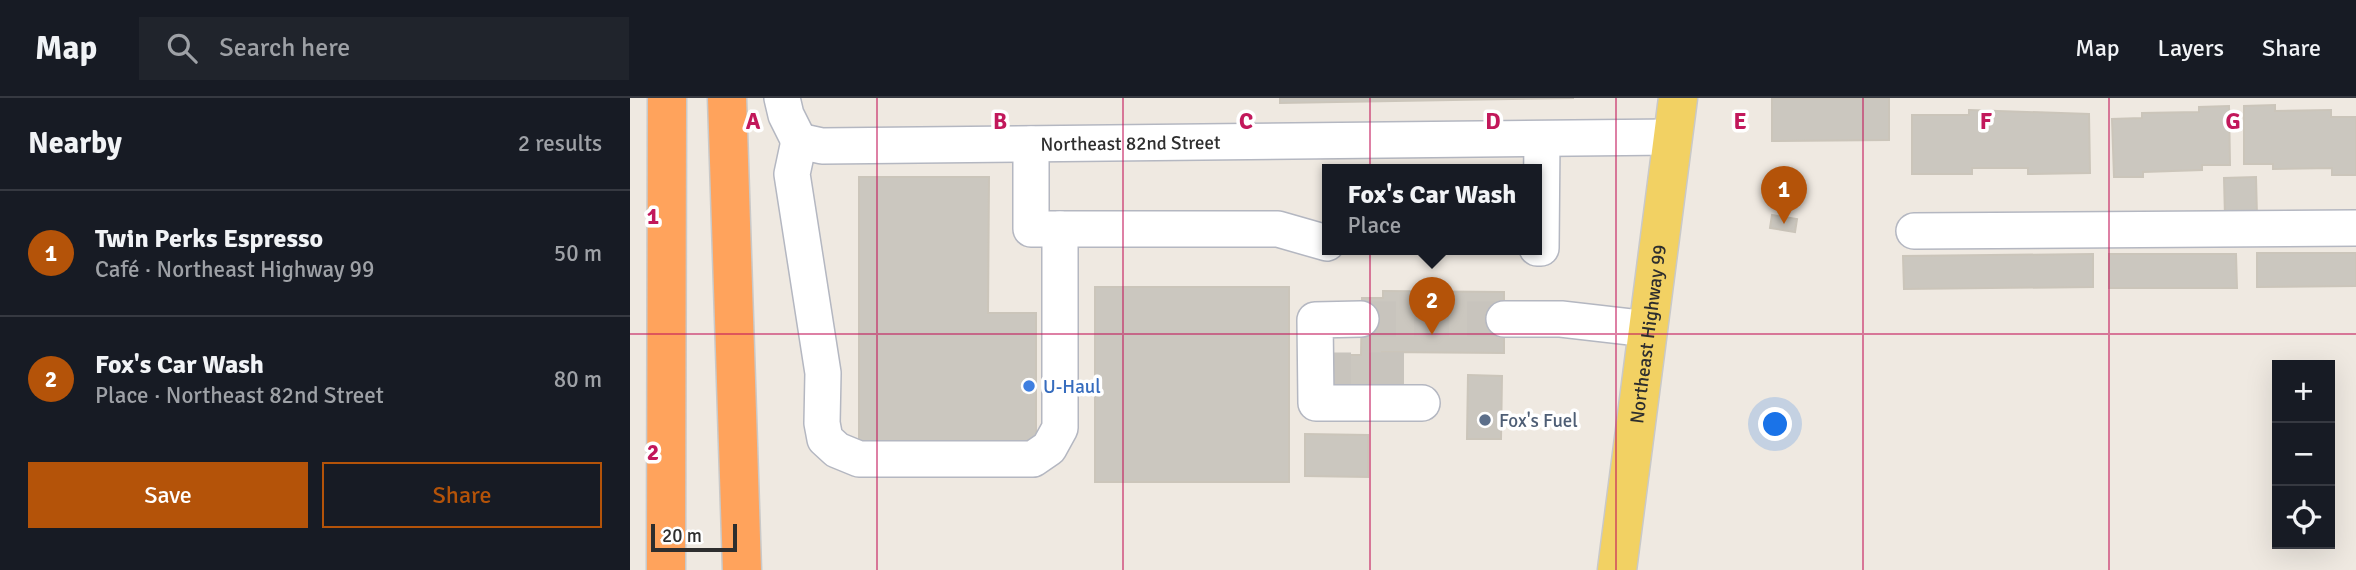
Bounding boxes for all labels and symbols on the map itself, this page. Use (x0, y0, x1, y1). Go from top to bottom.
text: A (746, 107, 761, 136)
text: B (993, 107, 1007, 136)
text: C (1239, 107, 1253, 136)
text: D (1485, 107, 1501, 136)
text: E (1733, 107, 1747, 136)
text: F (1980, 107, 1992, 136)
text: G (2225, 107, 2241, 136)
street label: Northeast 82nd Street (1040, 131, 1221, 157)
pin: 1 (1761, 166, 1807, 224)
text: 1 (647, 202, 659, 231)
street label: Northeast Highway 99 (1625, 243, 1672, 425)
pin: 2 (1409, 277, 1455, 335)
place label: U-Haul (1043, 375, 1101, 399)
marker: U-Haul (1021, 378, 1037, 394)
your location (1758, 407, 1792, 441)
place label: Fox's Fuel (1499, 409, 1578, 433)
marker: Fox's Fuel (1477, 412, 1493, 428)
text: 2 (647, 438, 659, 467)
scale bar (651, 521, 737, 553)

